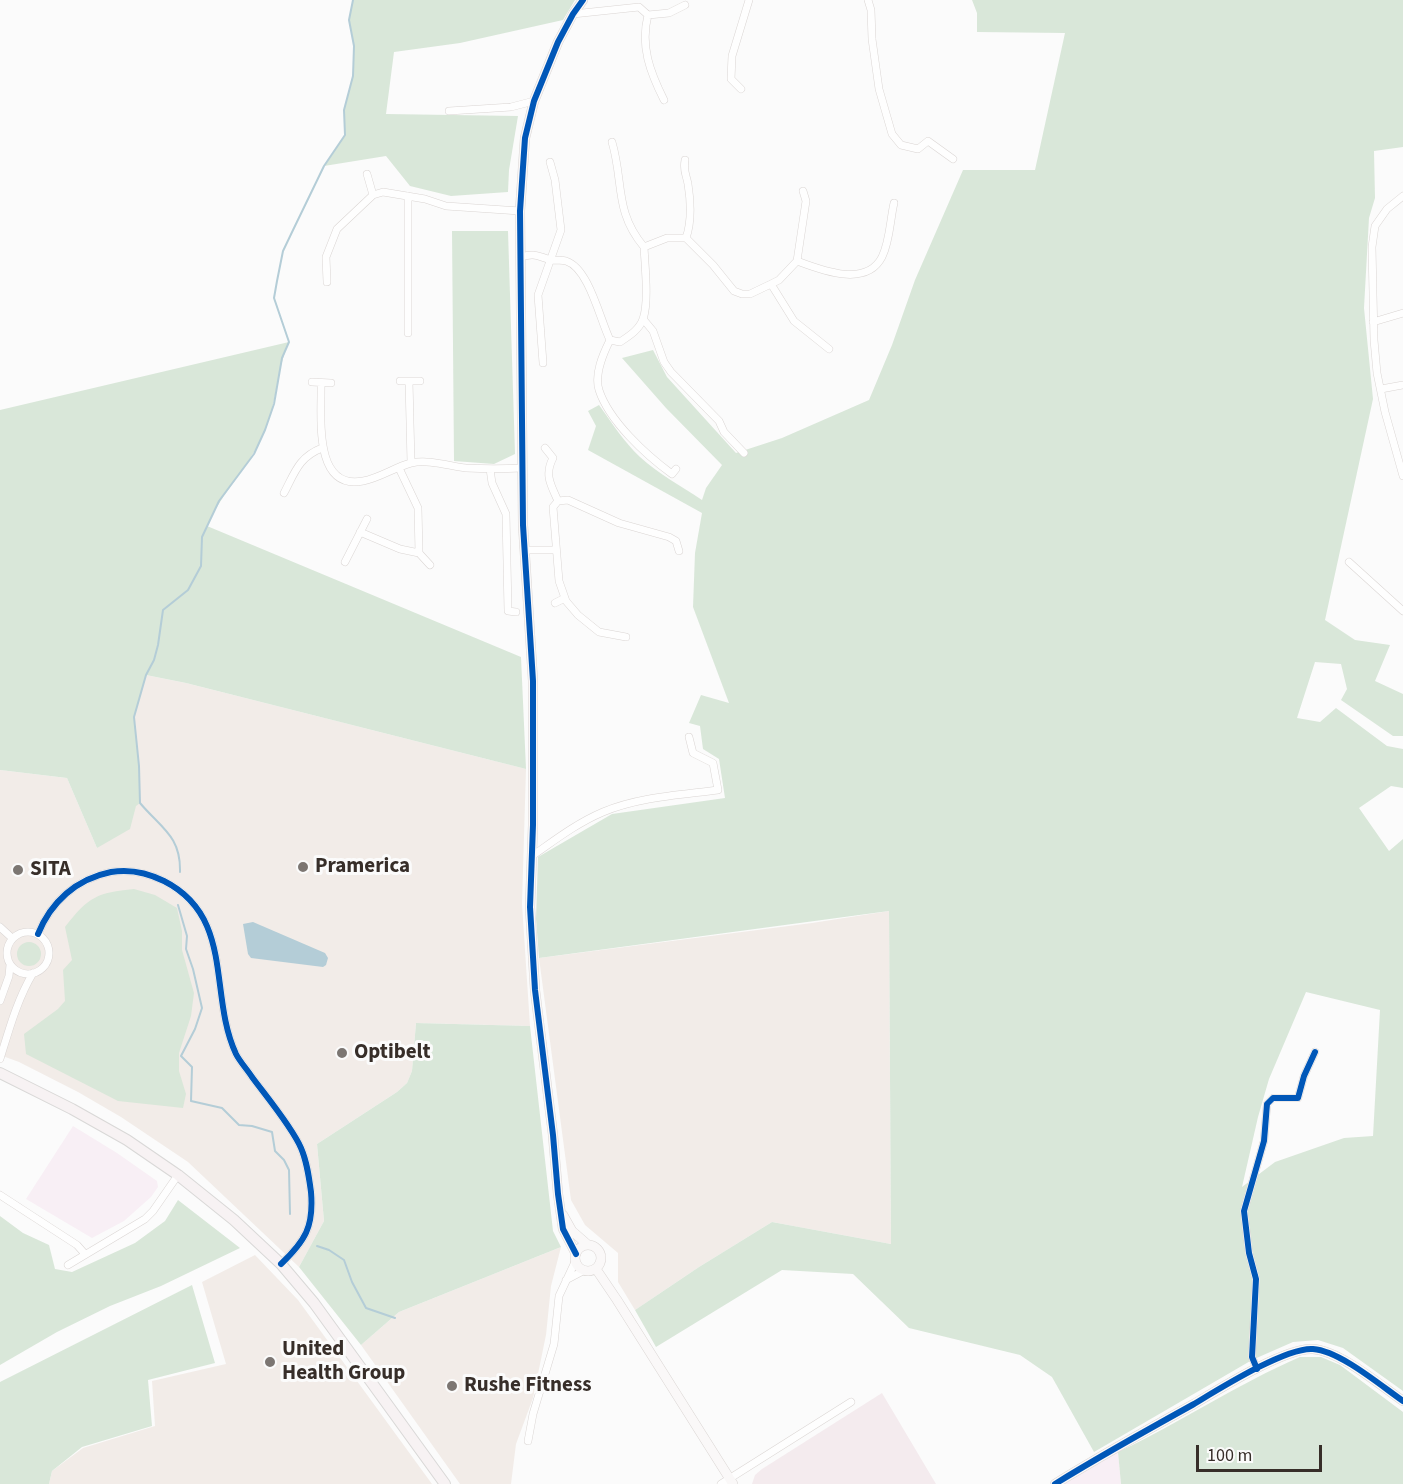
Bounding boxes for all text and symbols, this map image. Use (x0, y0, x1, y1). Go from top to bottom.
place label: Pramerica (315, 854, 410, 880)
place label: SITA (30, 857, 71, 883)
marker: Pramerica (296, 860, 310, 874)
marker: SITA (11, 863, 25, 877)
place label: Optibelt (354, 1040, 431, 1066)
marker: Optibelt (335, 1046, 349, 1060)
place label: United Health Group (282, 1337, 405, 1387)
marker: United Health Group (263, 1355, 277, 1369)
place label: Rushe Fitness (464, 1373, 592, 1399)
marker: Rushe Fitness (445, 1379, 459, 1393)
scale bar (1199, 1433, 1325, 1471)
text: 100 m (1207, 1443, 1252, 1468)

